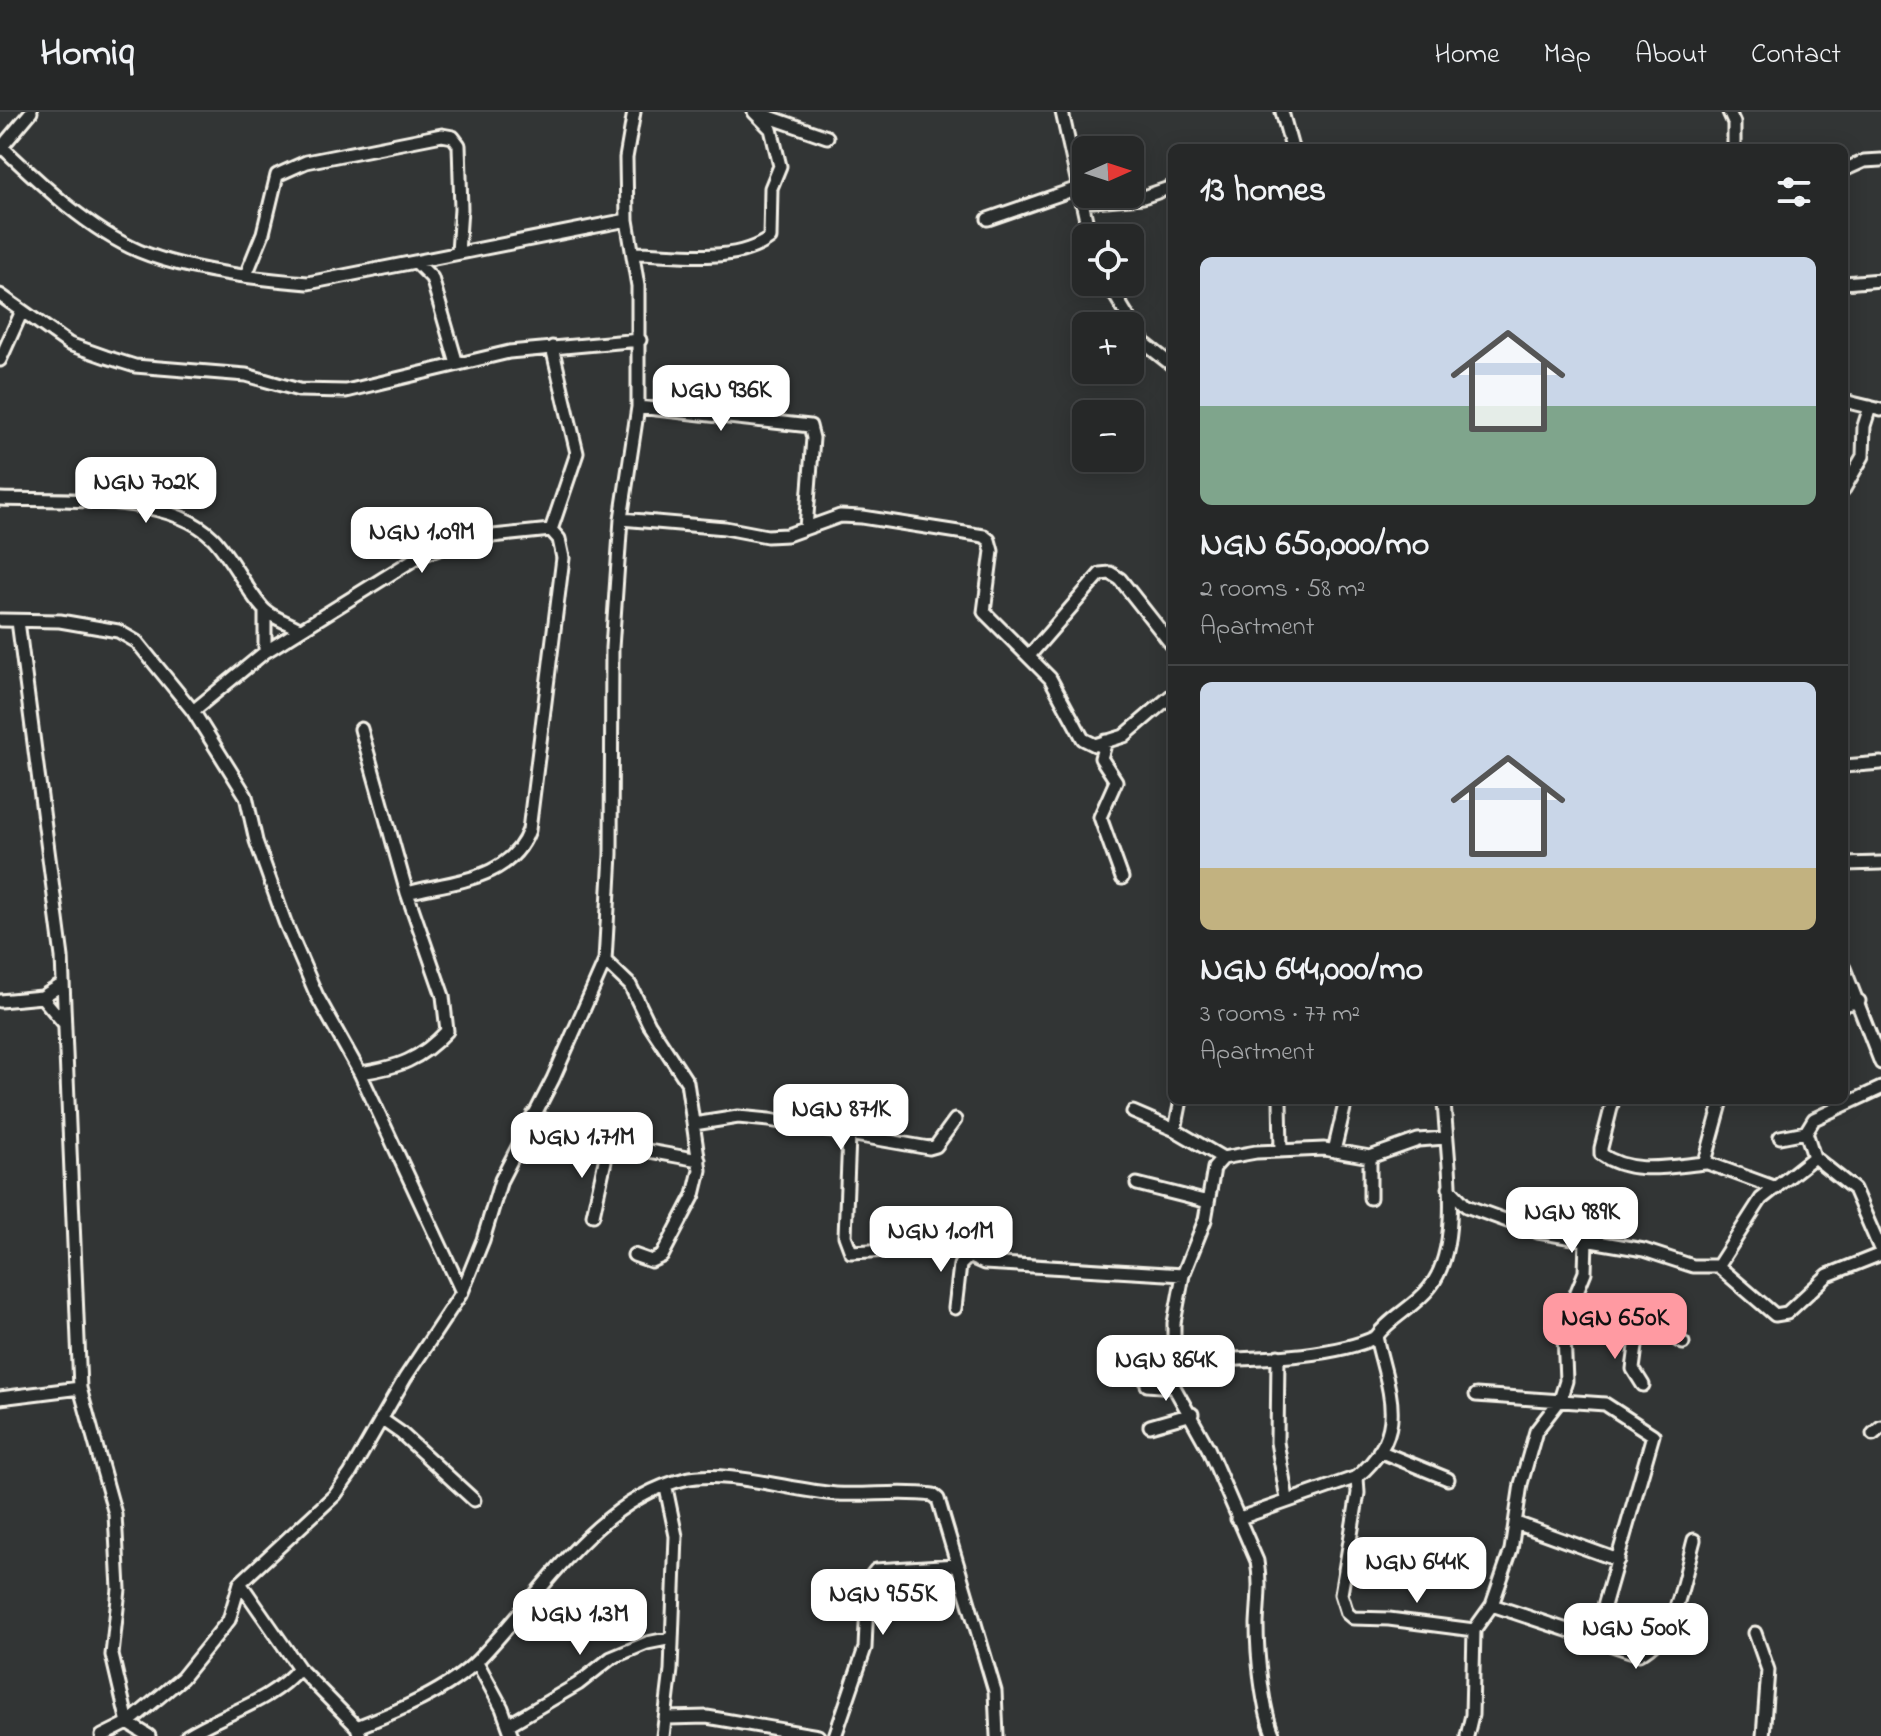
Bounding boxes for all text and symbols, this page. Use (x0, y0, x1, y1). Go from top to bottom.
text: Homiq (40, 27, 134, 83)
text: Home (1434, 35, 1500, 76)
text: Map (1544, 35, 1591, 76)
text: About (1635, 35, 1707, 76)
text: Contact (1751, 35, 1841, 76)
north arrow (1072, 136, 1144, 208)
map controls (1072, 136, 1144, 472)
text: 13 homes (1200, 167, 1326, 217)
icon: filters (1772, 170, 1816, 214)
button: locate (1072, 224, 1144, 296)
icon: home (1436, 309, 1580, 453)
button: + (1072, 312, 1144, 384)
pin: NGN 936K (638, 365, 804, 433)
text: NGN 936K (671, 372, 771, 410)
button: − (1072, 400, 1144, 472)
pin: NGN 702K (63, 457, 229, 525)
text: NGN 702K (93, 464, 199, 502)
pin: NGN 1.09M (330, 507, 514, 575)
text: NGN 1.09M (369, 514, 475, 552)
text: NGN 650,000/mo (1200, 521, 1429, 571)
text: 2 rooms · 58 m² (1200, 571, 1366, 609)
text: Apartment (1200, 609, 1314, 647)
icon: home (1436, 734, 1580, 878)
text: NGN 644,000/mo (1200, 946, 1423, 996)
text: 3 rooms · 77 m² (1200, 996, 1360, 1034)
text: Apartment (1200, 1034, 1314, 1072)
pin: NGN 871K (758, 1084, 924, 1152)
text: NGN 871K (791, 1091, 891, 1129)
pin: NGN 1.71M (490, 1112, 674, 1180)
text: NGN 1.71M (529, 1119, 635, 1157)
pin: NGN 989K (1489, 1187, 1655, 1255)
text: NGN 989K (1524, 1194, 1620, 1232)
pin: NGN 1.01M (849, 1206, 1033, 1274)
text: NGN 1.01M (888, 1213, 994, 1251)
pin: NGN 650K (1532, 1293, 1698, 1361)
text: NGN 650K (1561, 1300, 1669, 1338)
pin: NGN 864K (1083, 1335, 1249, 1403)
text: NGN 864K (1115, 1342, 1217, 1380)
pin: NGN 644K (1334, 1537, 1500, 1605)
text: NGN 644K (1365, 1544, 1469, 1582)
pin: NGN 955K (800, 1569, 966, 1637)
text: NGN 955K (829, 1576, 937, 1614)
pin: NGN 1.3M (497, 1589, 663, 1657)
text: NGN 1.3M (531, 1596, 629, 1634)
pin: NGN 500K (1553, 1603, 1719, 1671)
text: NGN 500K (1582, 1610, 1690, 1648)

